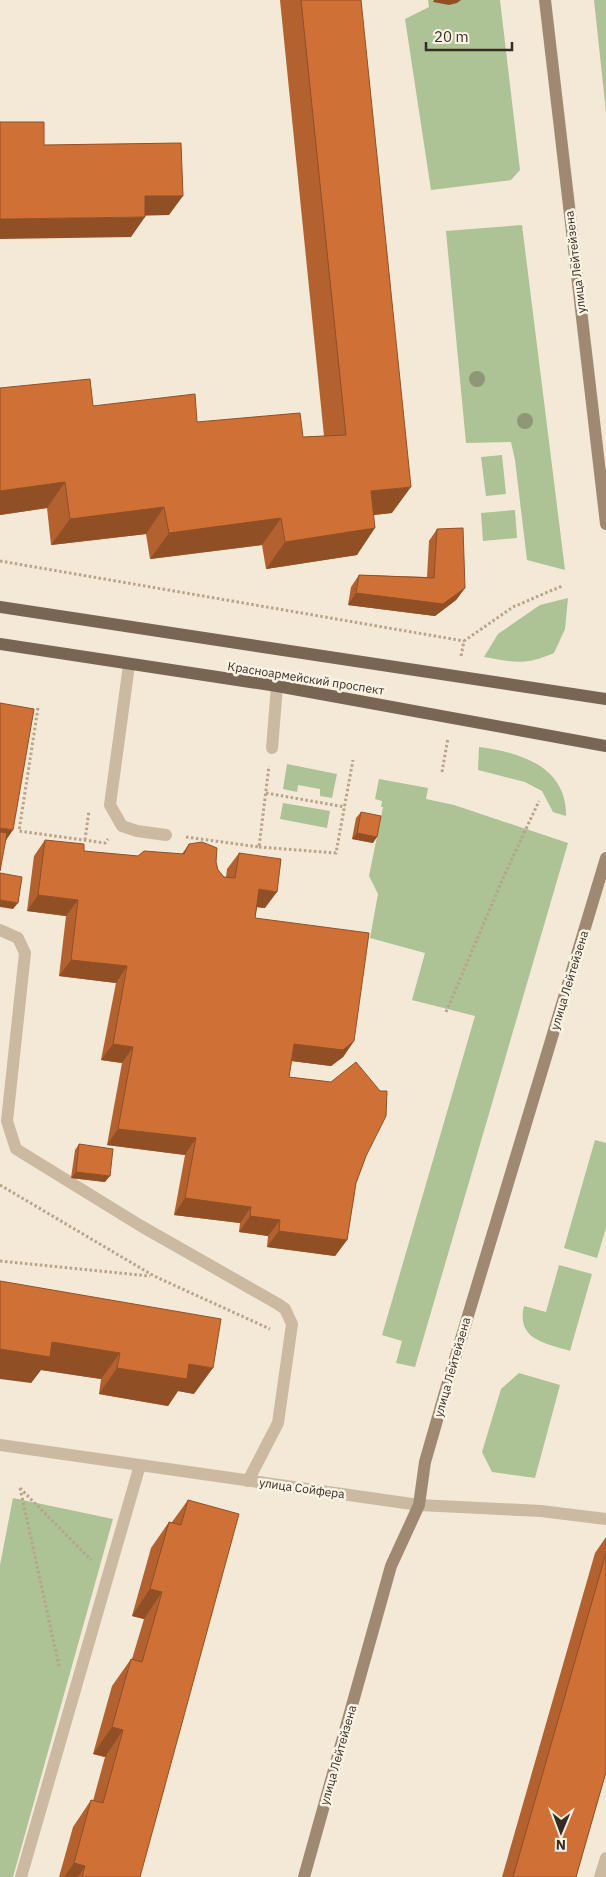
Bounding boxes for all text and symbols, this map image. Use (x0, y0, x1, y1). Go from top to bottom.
scale bar (426, 20, 512, 52)
text: 20 m (434, 27, 469, 46)
street label: улица Лейтейзена (561, 209, 589, 314)
street label: Красноармейский проспект (227, 658, 386, 698)
street label: улица Лейтейзена (547, 928, 591, 1032)
street label: улица Лейтейзена (431, 1315, 474, 1419)
street label: улица Сойфера (258, 1475, 346, 1502)
street label: улица Лейтейзена (317, 1703, 360, 1807)
north arrow (536, 1807, 586, 1857)
text: N (556, 1836, 566, 1854)

